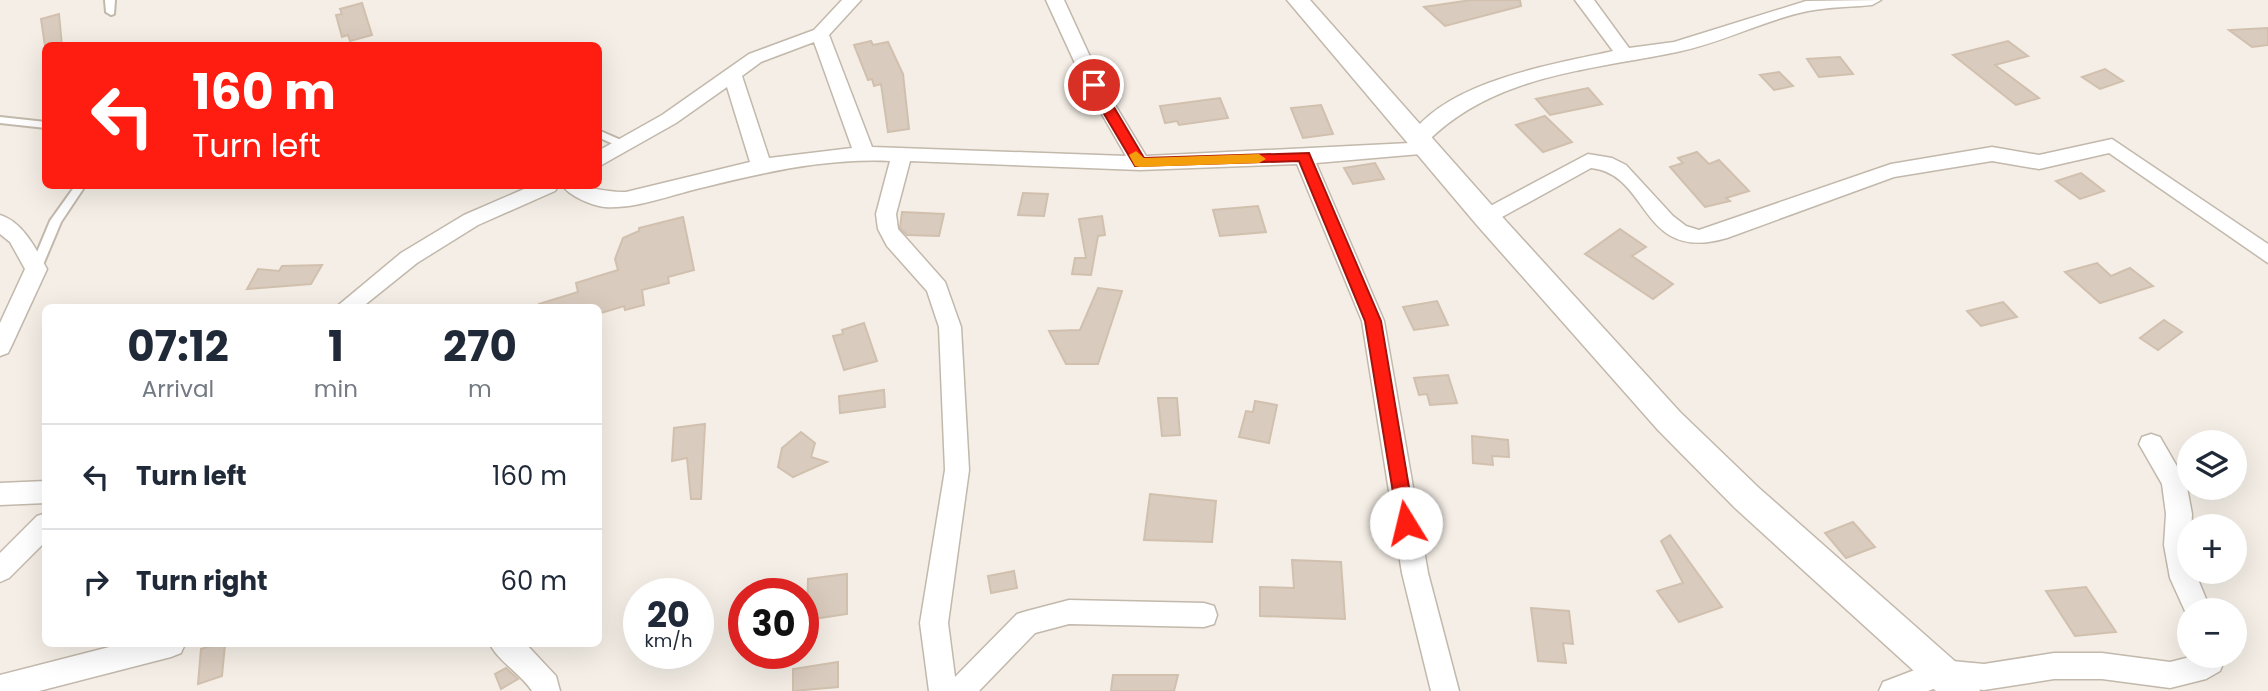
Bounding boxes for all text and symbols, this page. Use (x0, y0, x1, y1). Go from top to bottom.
pin (1064, 55, 1124, 115)
text: 160 m (192, 58, 336, 126)
icon: arrive (1075, 66, 1113, 104)
icon: left (77, 70, 168, 161)
text: Turn left (192, 123, 321, 168)
text: 07:12 (127, 317, 229, 376)
text: 1 (328, 317, 344, 376)
text: 270 (443, 317, 517, 376)
text: Arrival (142, 373, 214, 405)
text: min (314, 373, 358, 405)
text: m (468, 373, 492, 405)
map controls (2177, 430, 2247, 668)
button: layers (2177, 430, 2247, 500)
icon: left (77, 458, 115, 496)
text: Turn left (136, 458, 247, 494)
text: 160 m (492, 458, 567, 494)
position arrow (1369, 486, 1443, 560)
button: + (2177, 514, 2247, 584)
icon: right (77, 563, 115, 601)
text: Turn right (136, 563, 268, 599)
text: 60 m (500, 563, 567, 599)
speed limit sign: 30 (728, 578, 819, 669)
text: 20 (647, 590, 690, 639)
button: − (2177, 598, 2247, 668)
text: km/h (645, 628, 692, 653)

